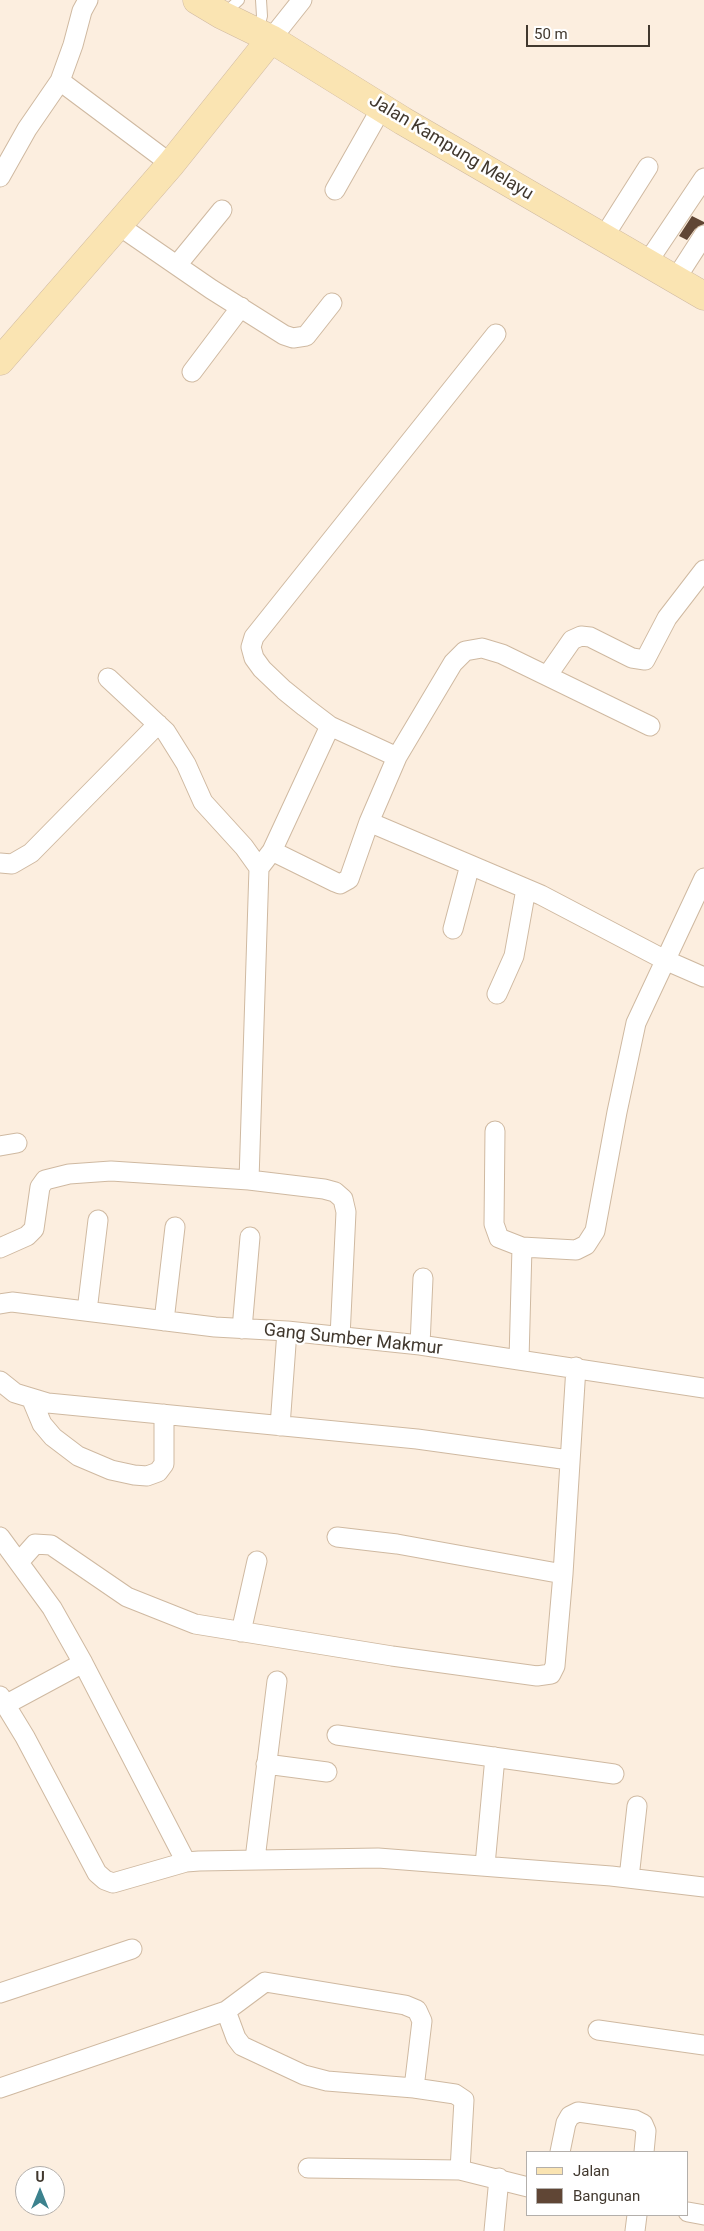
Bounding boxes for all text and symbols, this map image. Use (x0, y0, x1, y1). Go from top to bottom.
scale bar (529, 15, 653, 47)
text: 50 m (534, 25, 568, 43)
street label: Jalan Kampung Melayu (365, 90, 537, 206)
street label: Gang Sumber Makmur (263, 1320, 443, 1360)
legend (526, 2151, 689, 2216)
text: Jalan (573, 2162, 610, 2180)
north arrow (15, 2166, 65, 2216)
text: U (35, 2169, 45, 2185)
text: Bangunan (573, 2187, 640, 2205)

